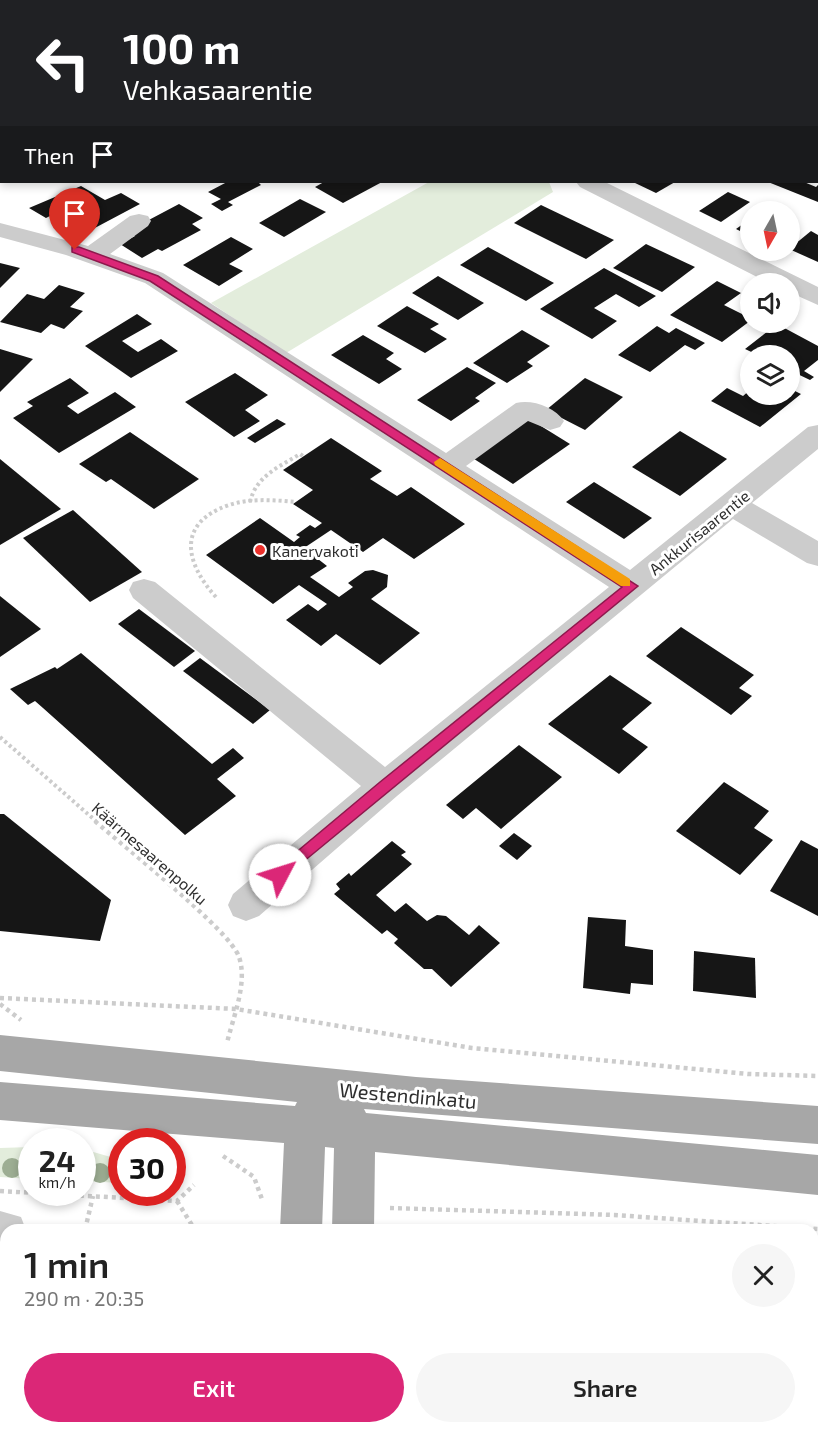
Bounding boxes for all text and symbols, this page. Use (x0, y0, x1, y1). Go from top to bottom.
text: 100 m (123, 22, 240, 72)
icon: left (24, 24, 102, 102)
text: Vehkasaarentie (123, 73, 313, 105)
icon: arrive (86, 138, 119, 171)
text: Then (24, 142, 74, 168)
pin (49, 188, 100, 250)
icon: arrive (58, 197, 91, 230)
north arrow (740, 201, 800, 261)
map controls (740, 201, 800, 405)
button: sound (740, 273, 800, 333)
button: layers (740, 345, 800, 405)
street label: Ankkurisaarentie (645, 486, 753, 578)
place label: Kanervakoti (272, 541, 359, 560)
marker: Kanervakoti (253, 543, 267, 557)
street label: Käärmesaarenpolku (89, 798, 211, 908)
position arrow (248, 843, 312, 907)
street label: Westendinkatu (338, 1077, 478, 1113)
speed limit sign: 30 (108, 1128, 186, 1206)
text: 24 (39, 1142, 75, 1178)
text: km/h (38, 1173, 76, 1191)
text: 1 min (24, 1242, 109, 1285)
button: close (732, 1244, 795, 1307)
text: 290 m · 20:35 (24, 1286, 144, 1310)
button: Exit (24, 1353, 404, 1422)
button: Share (416, 1353, 795, 1422)

